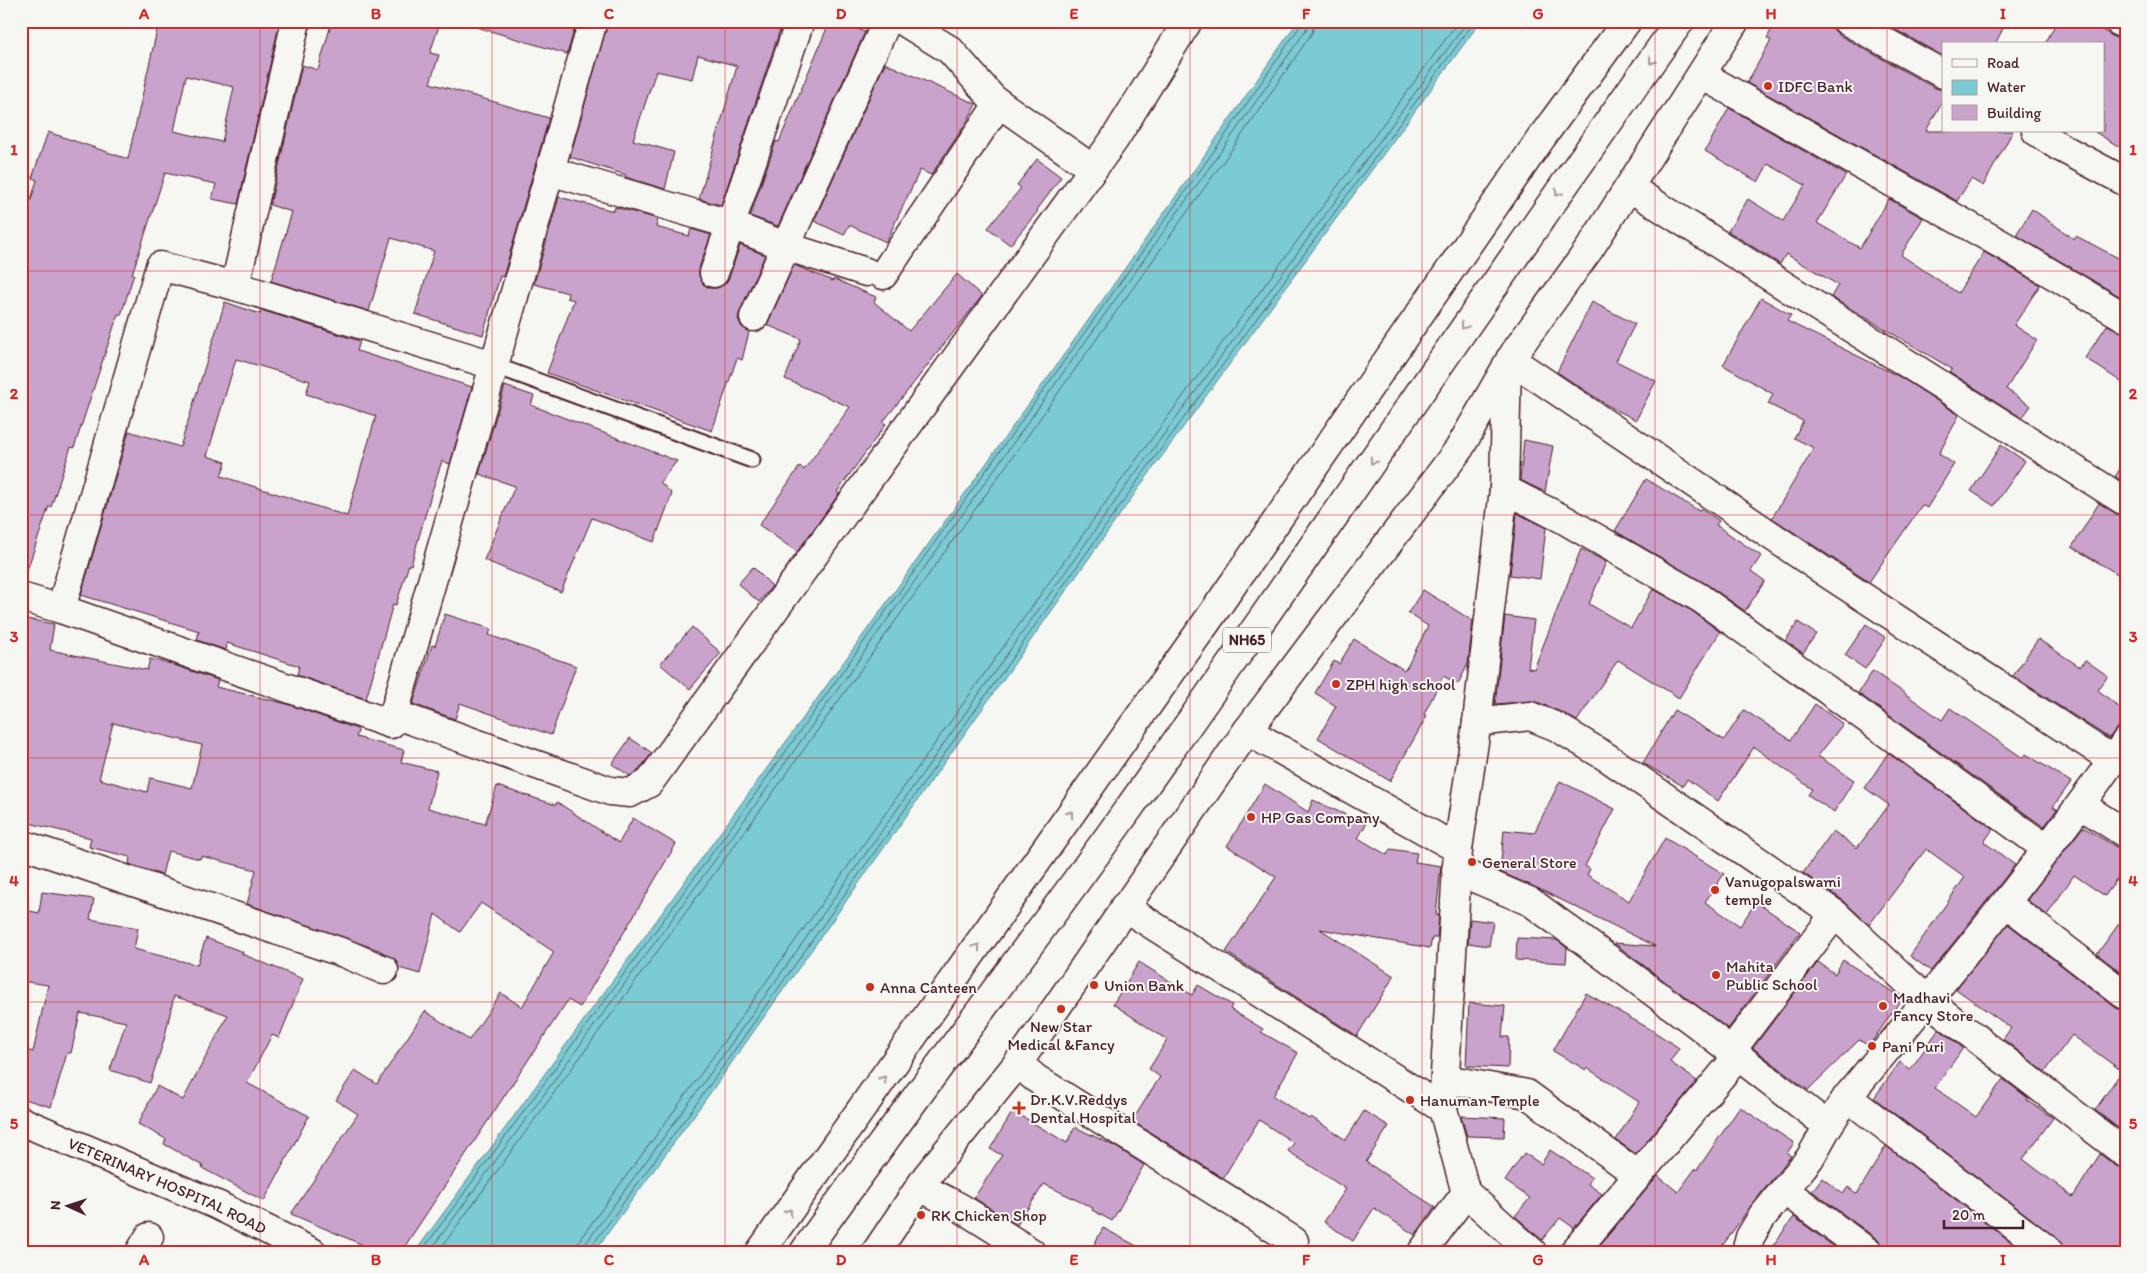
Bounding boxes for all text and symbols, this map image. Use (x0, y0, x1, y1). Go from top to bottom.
text: A (138, 4, 150, 23)
text: B (371, 4, 382, 23)
text: C (604, 4, 615, 23)
text: D (836, 4, 847, 23)
text: E (1070, 4, 1079, 23)
text: F (1302, 4, 1311, 23)
text: G (1532, 4, 1544, 23)
text: H (1765, 4, 1777, 23)
text: I (2000, 4, 2006, 23)
legend (1942, 42, 2104, 132)
text: Road (1987, 54, 2020, 72)
one-way arrow (1649, 55, 1658, 65)
place label: IDFC Bank (1778, 77, 1853, 96)
text: Water (1987, 78, 2026, 96)
marker: IDFC Bank (1762, 80, 1774, 92)
text: Building (1987, 104, 2041, 122)
text: 1 (10, 140, 18, 159)
text: 1 (2129, 140, 2137, 159)
one-way arrow (1555, 187, 1564, 197)
one-way arrow (1461, 321, 1471, 330)
text: 2 (10, 384, 19, 403)
text: 2 (2129, 384, 2138, 403)
one-way arrow (1370, 455, 1379, 464)
text: 3 (10, 627, 19, 646)
text: 3 (2129, 627, 2138, 646)
road number: NH65 (1223, 628, 1271, 652)
place label: ZPH high school (1346, 675, 1456, 694)
marker: ZPH high school (1330, 678, 1342, 690)
place label: HP Gas Company (1261, 808, 1380, 827)
one-way arrow (1065, 811, 1073, 820)
marker: HP Gas Company (1245, 811, 1257, 823)
place label: General Store (1482, 853, 1577, 872)
marker: General Store (1466, 856, 1478, 868)
text: 4 (9, 871, 19, 890)
text: 4 (2128, 871, 2138, 890)
place label: Vanugopalswami temple (1725, 872, 1841, 909)
marker: Vanugopalswami temple (1709, 884, 1721, 896)
one-way arrow (971, 944, 979, 953)
place label: Mahita Public School (1726, 957, 1818, 994)
marker: Mahita Public School (1710, 969, 1722, 981)
place label: Union Bank (1104, 976, 1185, 995)
place label: Anna Canteen (880, 978, 977, 997)
marker: Union Bank (1088, 979, 1100, 991)
marker: Anna Canteen (864, 981, 876, 993)
place label: Madhavi Fancy Store (1893, 988, 1973, 1025)
marker: Madhavi Fancy Store (1877, 1000, 1889, 1012)
marker: New Star Medical &Fancy (1055, 1003, 1067, 1015)
place label: New Star Medical &Fancy (1007, 1017, 1115, 1054)
place label: Pani Puri (1882, 1037, 1944, 1056)
marker: Pani Puri (1866, 1040, 1878, 1052)
one-way arrow (877, 1076, 886, 1085)
place label: Dr.K.V.Reddys Dental Hospital (1030, 1090, 1136, 1127)
place label: Hanuman Temple (1420, 1091, 1540, 1110)
marker: Hanuman Temple (1404, 1094, 1416, 1106)
marker: Dr.K.V.Reddys Dental Hospital (1012, 1101, 1026, 1115)
text: 5 (10, 1114, 19, 1133)
text: 5 (2129, 1114, 2138, 1133)
street label: VETERINARY HOSPITAL ROAD (65, 1133, 270, 1238)
north arrow (42, 1180, 92, 1230)
scale bar (1944, 1198, 2023, 1230)
text: N (47, 1200, 64, 1211)
place label: RK Chicken Shop (931, 1206, 1047, 1225)
text: 20 m (1952, 1206, 1986, 1224)
one-way arrow (783, 1209, 791, 1218)
marker: RK Chicken Shop (915, 1209, 927, 1221)
text: A (138, 1250, 150, 1269)
text: B (371, 1250, 382, 1269)
text: C (604, 1250, 615, 1269)
text: D (836, 1250, 847, 1269)
text: E (1070, 1250, 1079, 1269)
text: F (1302, 1250, 1311, 1269)
text: G (1532, 1250, 1544, 1269)
text: H (1765, 1250, 1777, 1269)
text: I (2000, 1250, 2006, 1269)

